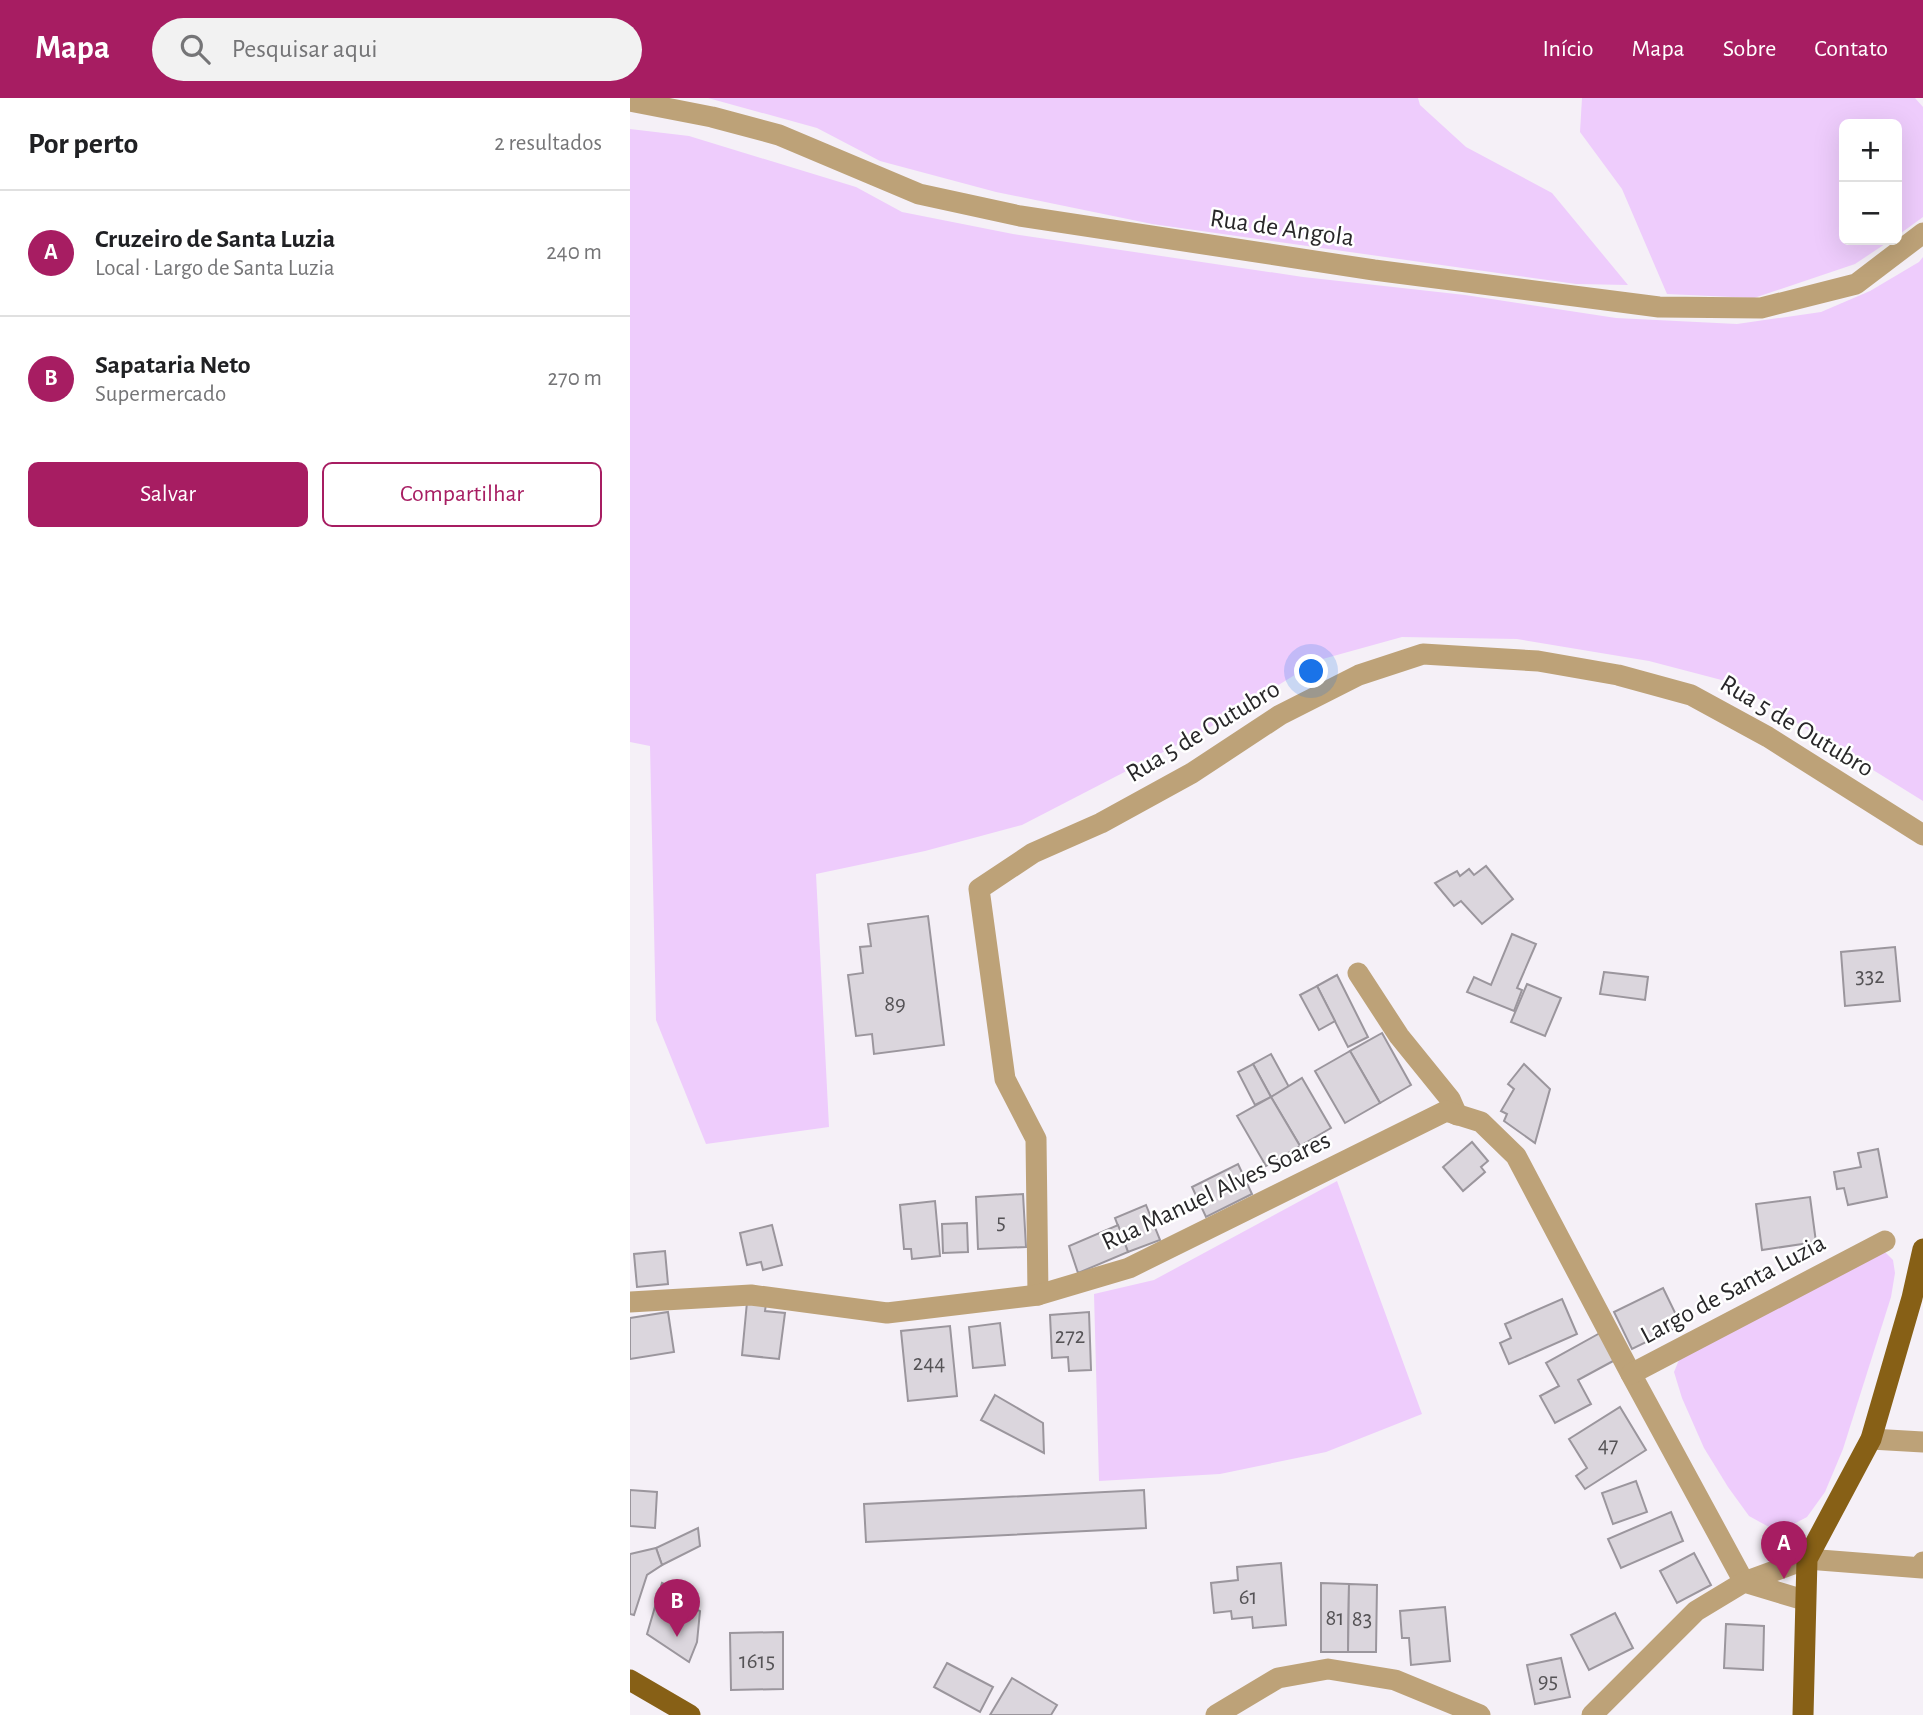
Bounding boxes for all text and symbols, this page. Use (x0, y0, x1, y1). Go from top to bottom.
search box (152, 18, 642, 81)
icon: search (176, 30, 214, 68)
text: Mapa (35, 32, 110, 65)
text: Pesquisar aqui (232, 36, 378, 62)
text: Início (1542, 37, 1594, 61)
text: Mapa (1632, 37, 1685, 61)
text: Sobre (1723, 37, 1776, 61)
text: Contato (1814, 37, 1888, 61)
map controls (1839, 119, 1902, 245)
button: + (1839, 119, 1902, 182)
text: Por perto (28, 129, 138, 159)
text: 2 resultados (494, 132, 602, 155)
button: − (1839, 182, 1902, 245)
street label: Rua de Angola (1208, 205, 1356, 251)
text: Cruzeiro de Santa Luzia (95, 226, 335, 252)
text: A (44, 241, 58, 264)
text: 240 m (546, 241, 602, 264)
text: Local · Largo de Santa Luzia (95, 257, 335, 280)
text: Sapataria Neto (95, 352, 251, 378)
text: B (44, 367, 58, 390)
text: 270 m (548, 367, 602, 390)
text: Supermercado (95, 383, 226, 406)
button: Salvar (28, 462, 308, 527)
button: Compartilhar (322, 462, 602, 527)
your location (1294, 654, 1328, 688)
street label: Rua 5 de Outubro (1716, 670, 1878, 782)
street label: Rua 5 de Outubro (1122, 675, 1284, 787)
house number: 332 (1855, 965, 1885, 988)
house number: 89 (884, 993, 906, 1016)
street label: Rua Manuel Alves Soares (1098, 1127, 1334, 1255)
house number: 5 (996, 1211, 1006, 1234)
street label: Largo de Santa Luzia (1636, 1229, 1830, 1349)
house number: 272 (1055, 1325, 1085, 1348)
house number: 244 (913, 1352, 945, 1375)
house number: 47 (1598, 1434, 1618, 1457)
pin: A (1761, 1521, 1807, 1579)
pin: B (654, 1579, 700, 1637)
house number: 61 (1239, 1586, 1257, 1609)
house number: 81 (1326, 1607, 1344, 1630)
house number: 83 (1352, 1608, 1372, 1631)
house number: 1615 (739, 1650, 775, 1673)
house number: 95 (1538, 1670, 1558, 1693)

